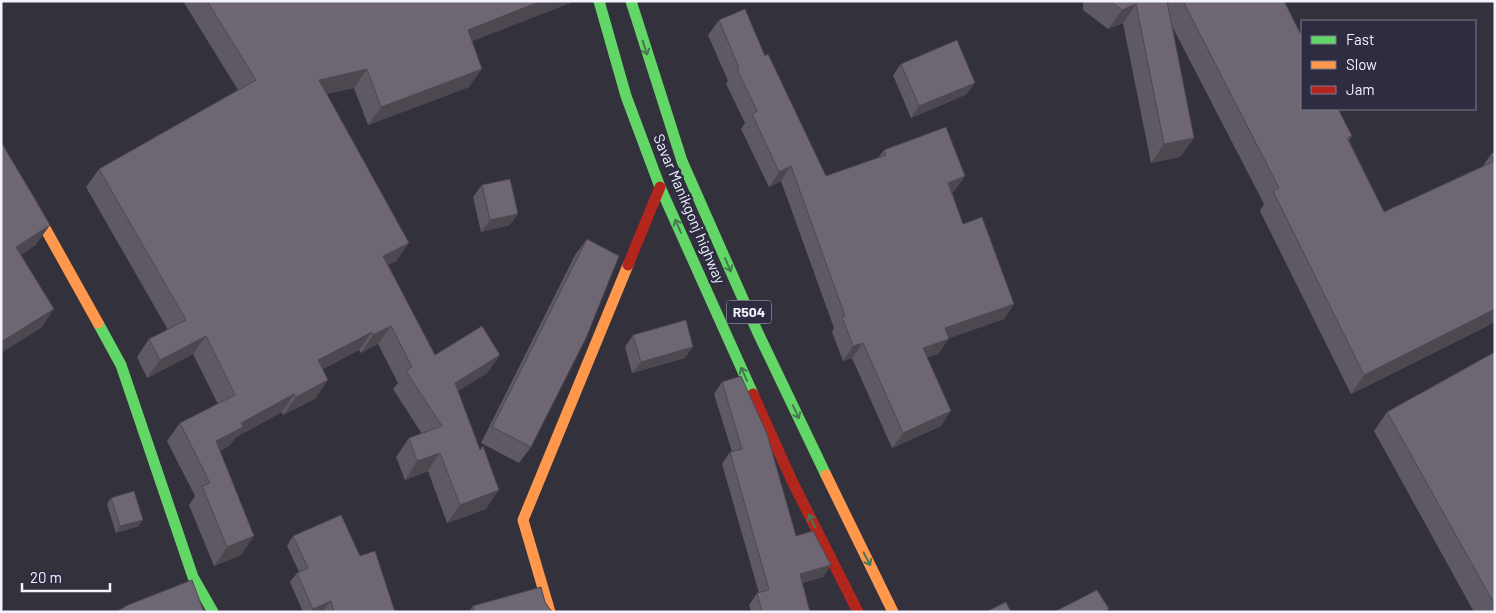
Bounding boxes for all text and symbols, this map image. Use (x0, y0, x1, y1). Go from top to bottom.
legend (1301, 20, 1476, 110)
text: Fast (1346, 30, 1374, 48)
one-way arrow (641, 40, 651, 56)
text: Slow (1346, 55, 1377, 73)
text: Jam (1346, 80, 1375, 98)
street label: Savar Manikgonj highway (650, 131, 730, 286)
one-way arrow (672, 218, 682, 233)
one-way arrow (724, 257, 734, 272)
road number: R504 (726, 300, 772, 324)
one-way arrow (739, 367, 749, 382)
one-way arrow (791, 405, 801, 420)
one-way arrow (807, 514, 817, 529)
one-way arrow (863, 551, 872, 566)
scale bar (22, 560, 110, 592)
text: 20 m (30, 568, 62, 586)

